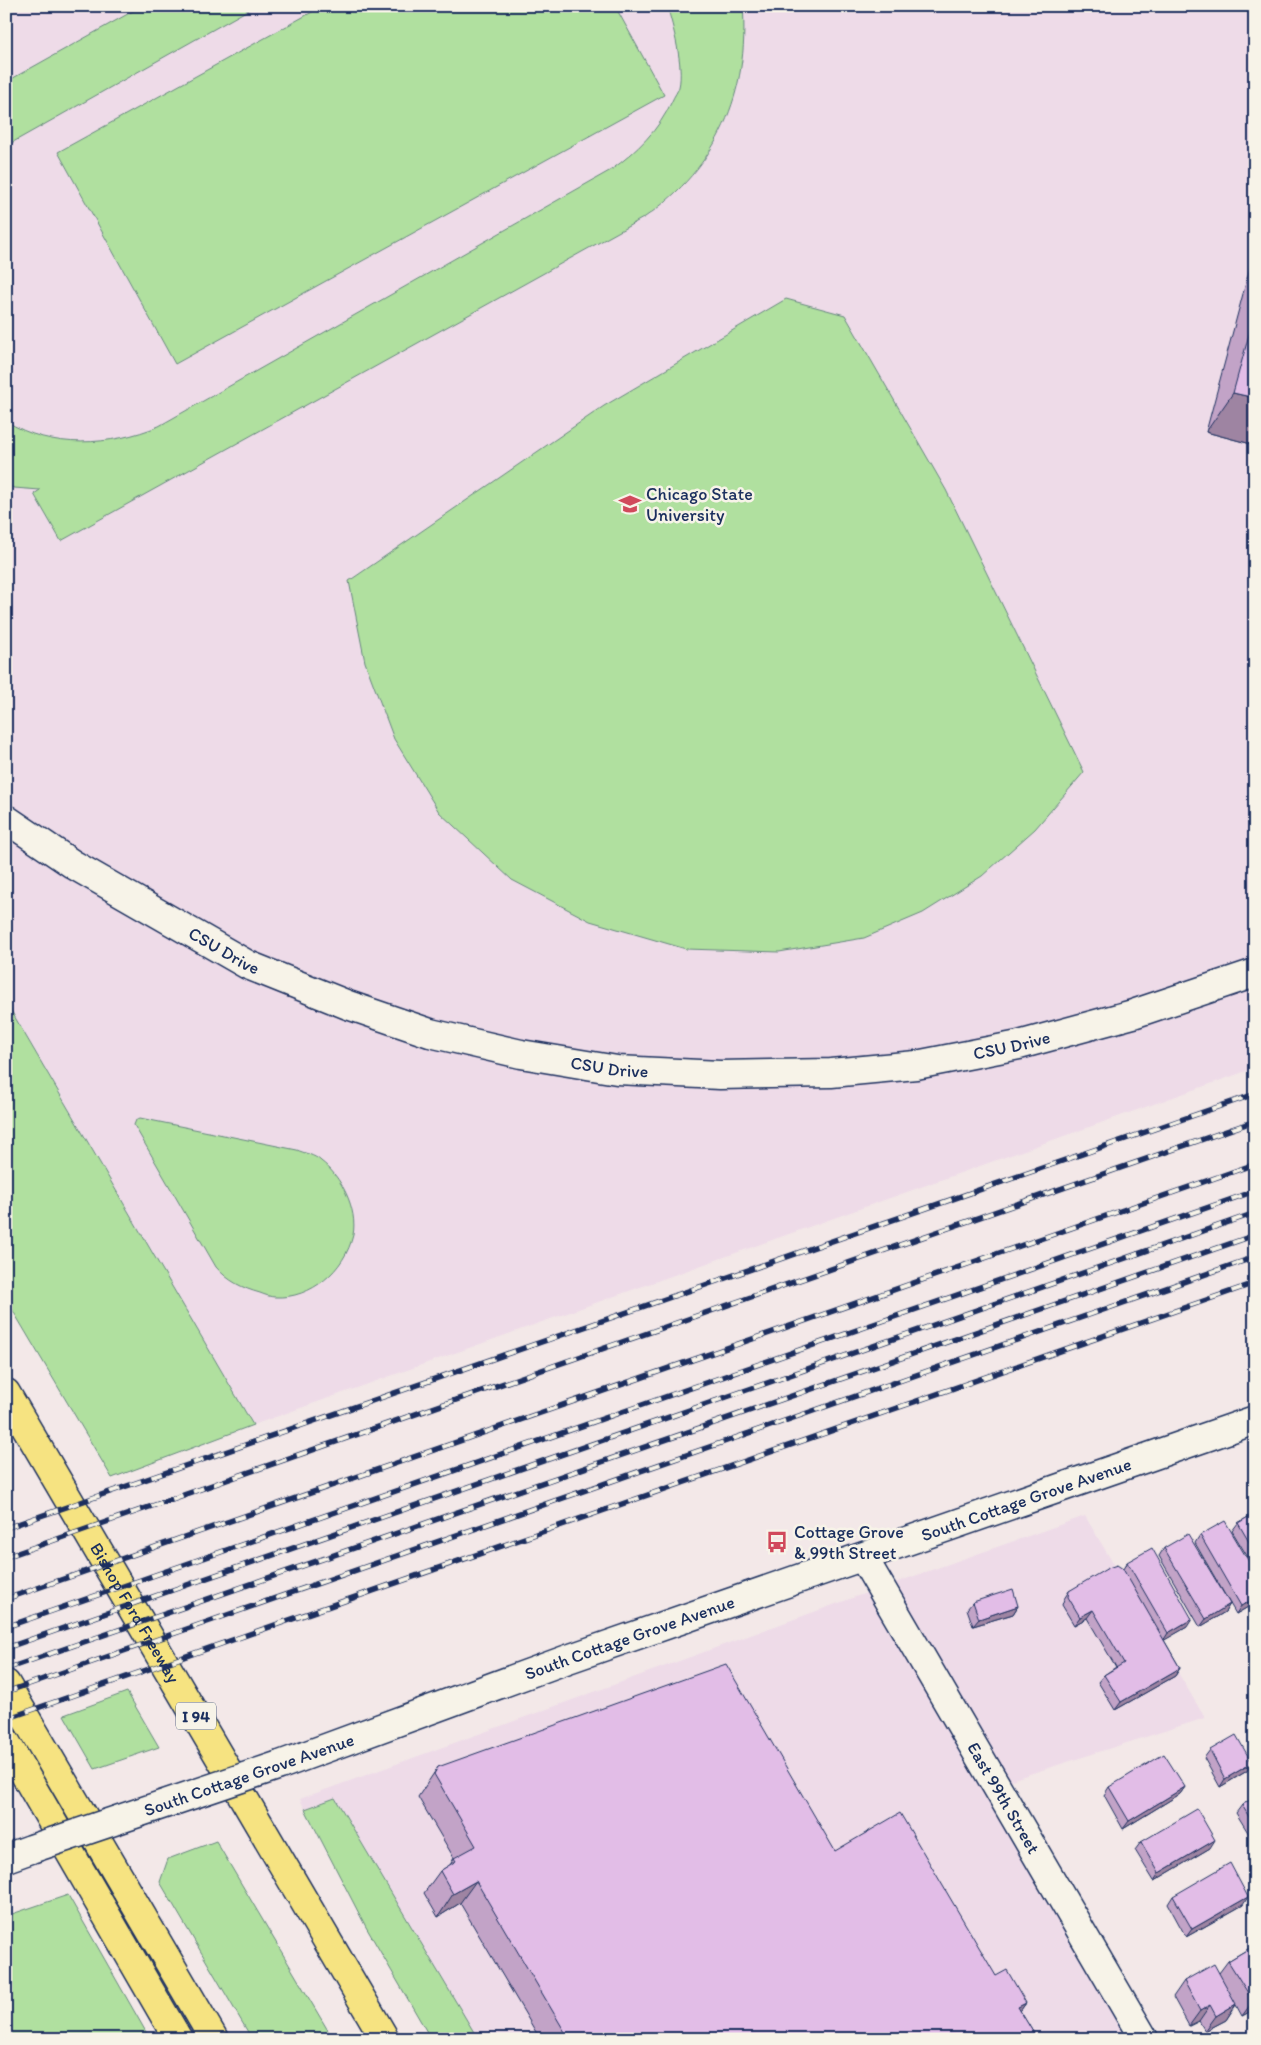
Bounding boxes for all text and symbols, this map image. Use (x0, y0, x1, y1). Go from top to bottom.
place label: Chicago State University (646, 483, 753, 526)
school or university icon: Chicago State University (617, 491, 643, 517)
street label: CSU Drive (184, 922, 263, 979)
street label: CSU Drive (971, 1026, 1053, 1065)
street label: CSU Drive (569, 1051, 649, 1083)
street label: South Cottage Grove Avenue (918, 1453, 1134, 1546)
place label: Cottage Grove & 99th Street (794, 1521, 904, 1564)
bus stop icon: Cottage Grove & 99th Street (764, 1529, 790, 1555)
street label: Bishop Ford Freeway (85, 1539, 185, 1688)
street label: South Cottage Grove Avenue (522, 1591, 737, 1685)
road number: I 94 (176, 1702, 216, 1730)
street label: South Cottage Grove Avenue (141, 1729, 357, 1821)
street label: East 99th Street (962, 1738, 1045, 1858)

